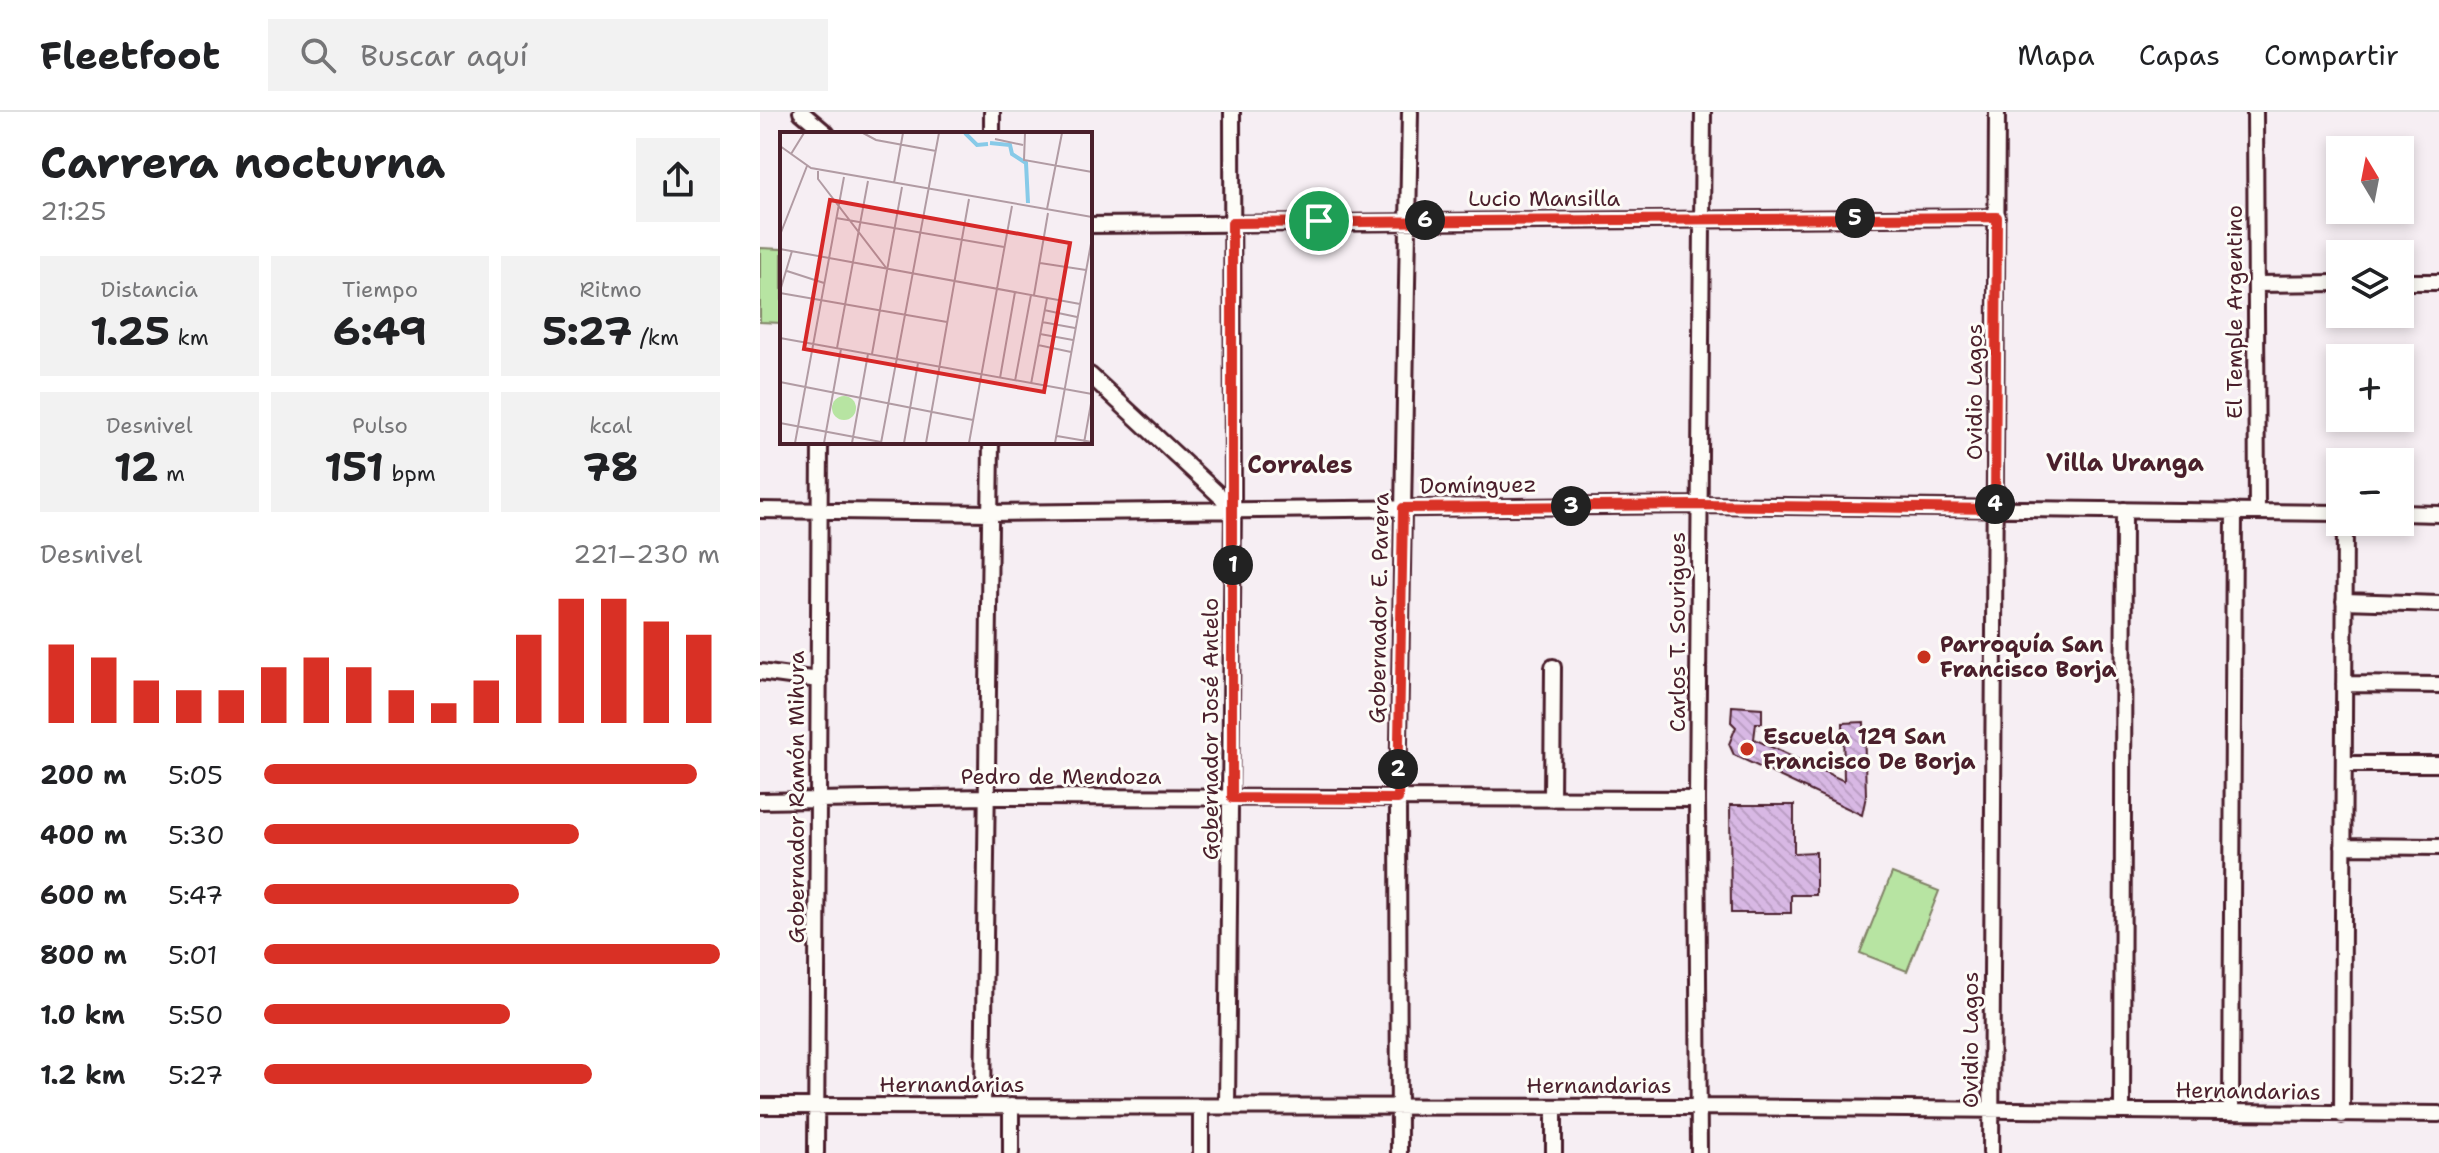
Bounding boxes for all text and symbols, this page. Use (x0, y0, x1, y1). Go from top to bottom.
search box (268, 19, 828, 91)
text: Fleetfoot (40, 30, 220, 81)
icon: search (296, 33, 340, 77)
text: Buscar aquí (360, 35, 528, 76)
text: Mapa (2017, 36, 2095, 74)
text: Capas (2139, 36, 2220, 74)
text: Compartir (2264, 36, 2399, 74)
inset map (780, 132, 1092, 444)
text: Carrera nocturna (40, 133, 445, 192)
north arrow (2326, 136, 2414, 224)
map controls (2326, 136, 2414, 536)
button: share (636, 138, 720, 222)
street label: Lucio Mansilla (1468, 184, 1620, 213)
pin (1285, 187, 1353, 255)
text: 21:25 (40, 193, 106, 228)
pin: 5 (1835, 198, 1875, 238)
icon: arrive (1297, 199, 1341, 243)
pin: 6 (1405, 200, 1445, 240)
text: 5 (1848, 203, 1862, 232)
text: 6 (1417, 205, 1433, 234)
street label: El Temple Argentino (2220, 205, 2249, 419)
button: layers (2326, 240, 2414, 328)
text: Distancia (101, 275, 198, 304)
text: Tiempo (342, 275, 418, 304)
text: Ritmo (579, 275, 642, 304)
text: 1.25 (90, 304, 170, 358)
text: 6:49 (333, 304, 427, 358)
text: 5:27 (542, 304, 632, 358)
text: km (170, 323, 209, 352)
text: /km (632, 323, 679, 352)
street label: Ovidio Lagos (1960, 324, 1989, 460)
button: + (2326, 344, 2414, 432)
text: Desnivel (106, 411, 193, 440)
text: Pulso (352, 411, 408, 440)
text: kcal (589, 411, 632, 440)
text: 12 (114, 440, 159, 494)
text: 151 (324, 440, 384, 494)
text: 78 (583, 440, 638, 494)
district label: Villa Uranga (2046, 447, 2205, 479)
button: − (2326, 448, 2414, 536)
district label: Corrales (1247, 449, 1353, 481)
text: m (159, 459, 185, 488)
text: bpm (384, 459, 436, 488)
street label: Domínguez (1419, 469, 1537, 501)
pin: 4 (1975, 484, 2015, 524)
pin: 3 (1551, 486, 1591, 526)
text: 4 (1987, 489, 2003, 518)
text: 3 (1563, 491, 1579, 520)
street label: Gobernador E. Parera (1362, 492, 1396, 724)
street label: Carlos T. Sourigues (1663, 532, 1692, 732)
text: Desnivel (40, 536, 142, 571)
text: 221–230 m (573, 536, 720, 571)
pin: 1 (1213, 545, 1253, 585)
text: 1 (1228, 550, 1238, 579)
street label: Gobernador José Antelo (1196, 598, 1225, 860)
place label: Parroquía San Francisco Borja (1940, 630, 2117, 684)
marker: Parroquía San Francisco Borja (1915, 648, 1933, 666)
street label: Gobernador Ramón Mihura (782, 650, 811, 943)
place label: Escuela 129 San Francisco De Borja (1763, 722, 1976, 776)
marker: Escuela 129 San Francisco De Borja (1738, 740, 1756, 758)
pin: 2 (1378, 749, 1418, 789)
text: 2 (1390, 754, 1406, 783)
text: 200 m (40, 757, 127, 792)
text: 5:05 (168, 757, 223, 792)
street label: Pedro de Mendoza (961, 762, 1162, 791)
text: 400 m (40, 817, 127, 852)
text: 5:30 (168, 817, 225, 852)
text: 600 m (40, 877, 127, 912)
text: 5:47 (168, 877, 223, 912)
text: 800 m (40, 937, 127, 972)
text: 5:01 (168, 937, 217, 972)
street label: Ovidio Lagos (1956, 972, 1985, 1108)
text: 1.0 km (40, 997, 125, 1032)
text: 5:50 (168, 997, 223, 1032)
text: 1.2 km (40, 1057, 125, 1092)
text: 5:27 (168, 1057, 223, 1092)
street label: Hernandarias (879, 1070, 1025, 1099)
street label: Hernandarias (1526, 1071, 1672, 1100)
street label: Hernandarias (2175, 1075, 2321, 1107)

